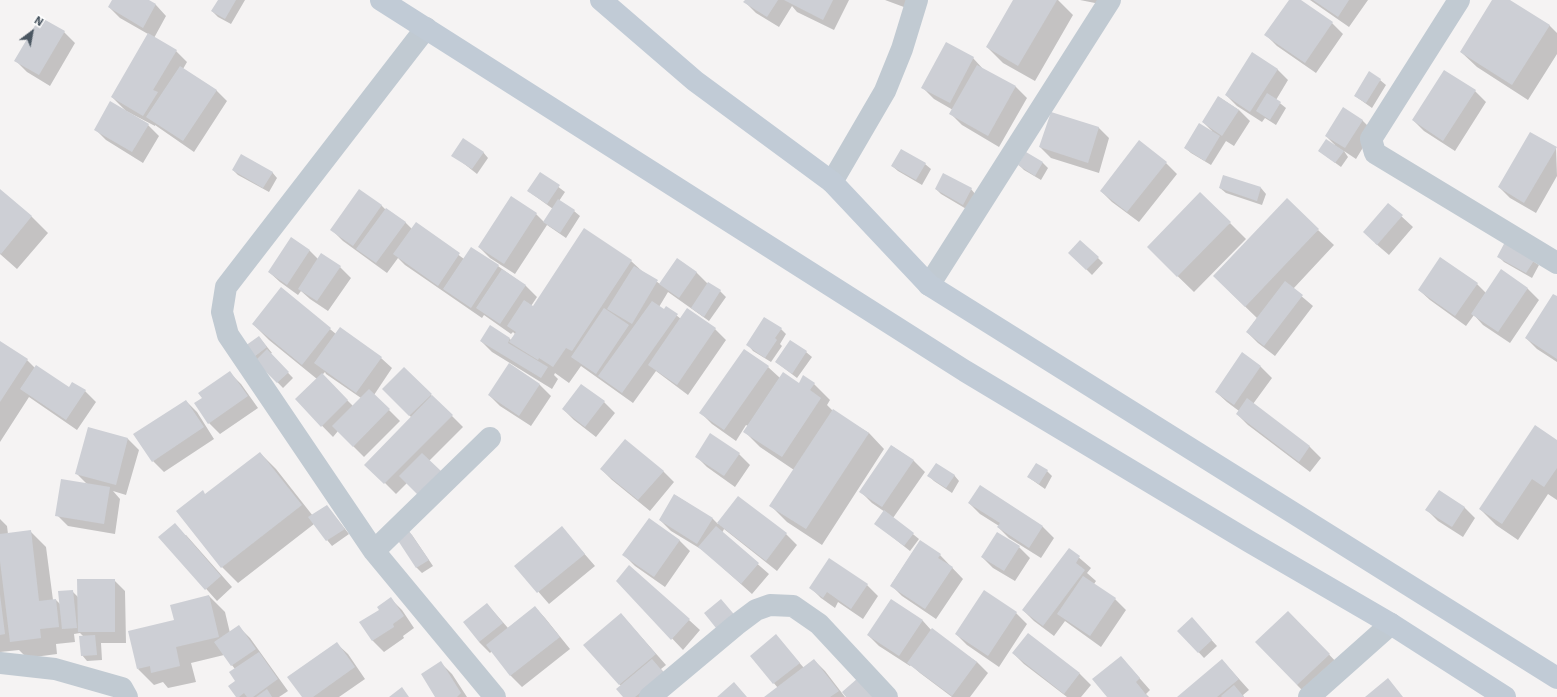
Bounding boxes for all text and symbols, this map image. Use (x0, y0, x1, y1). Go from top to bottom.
north arrow (12, 12, 52, 52)
text: N (32, 14, 46, 29)

